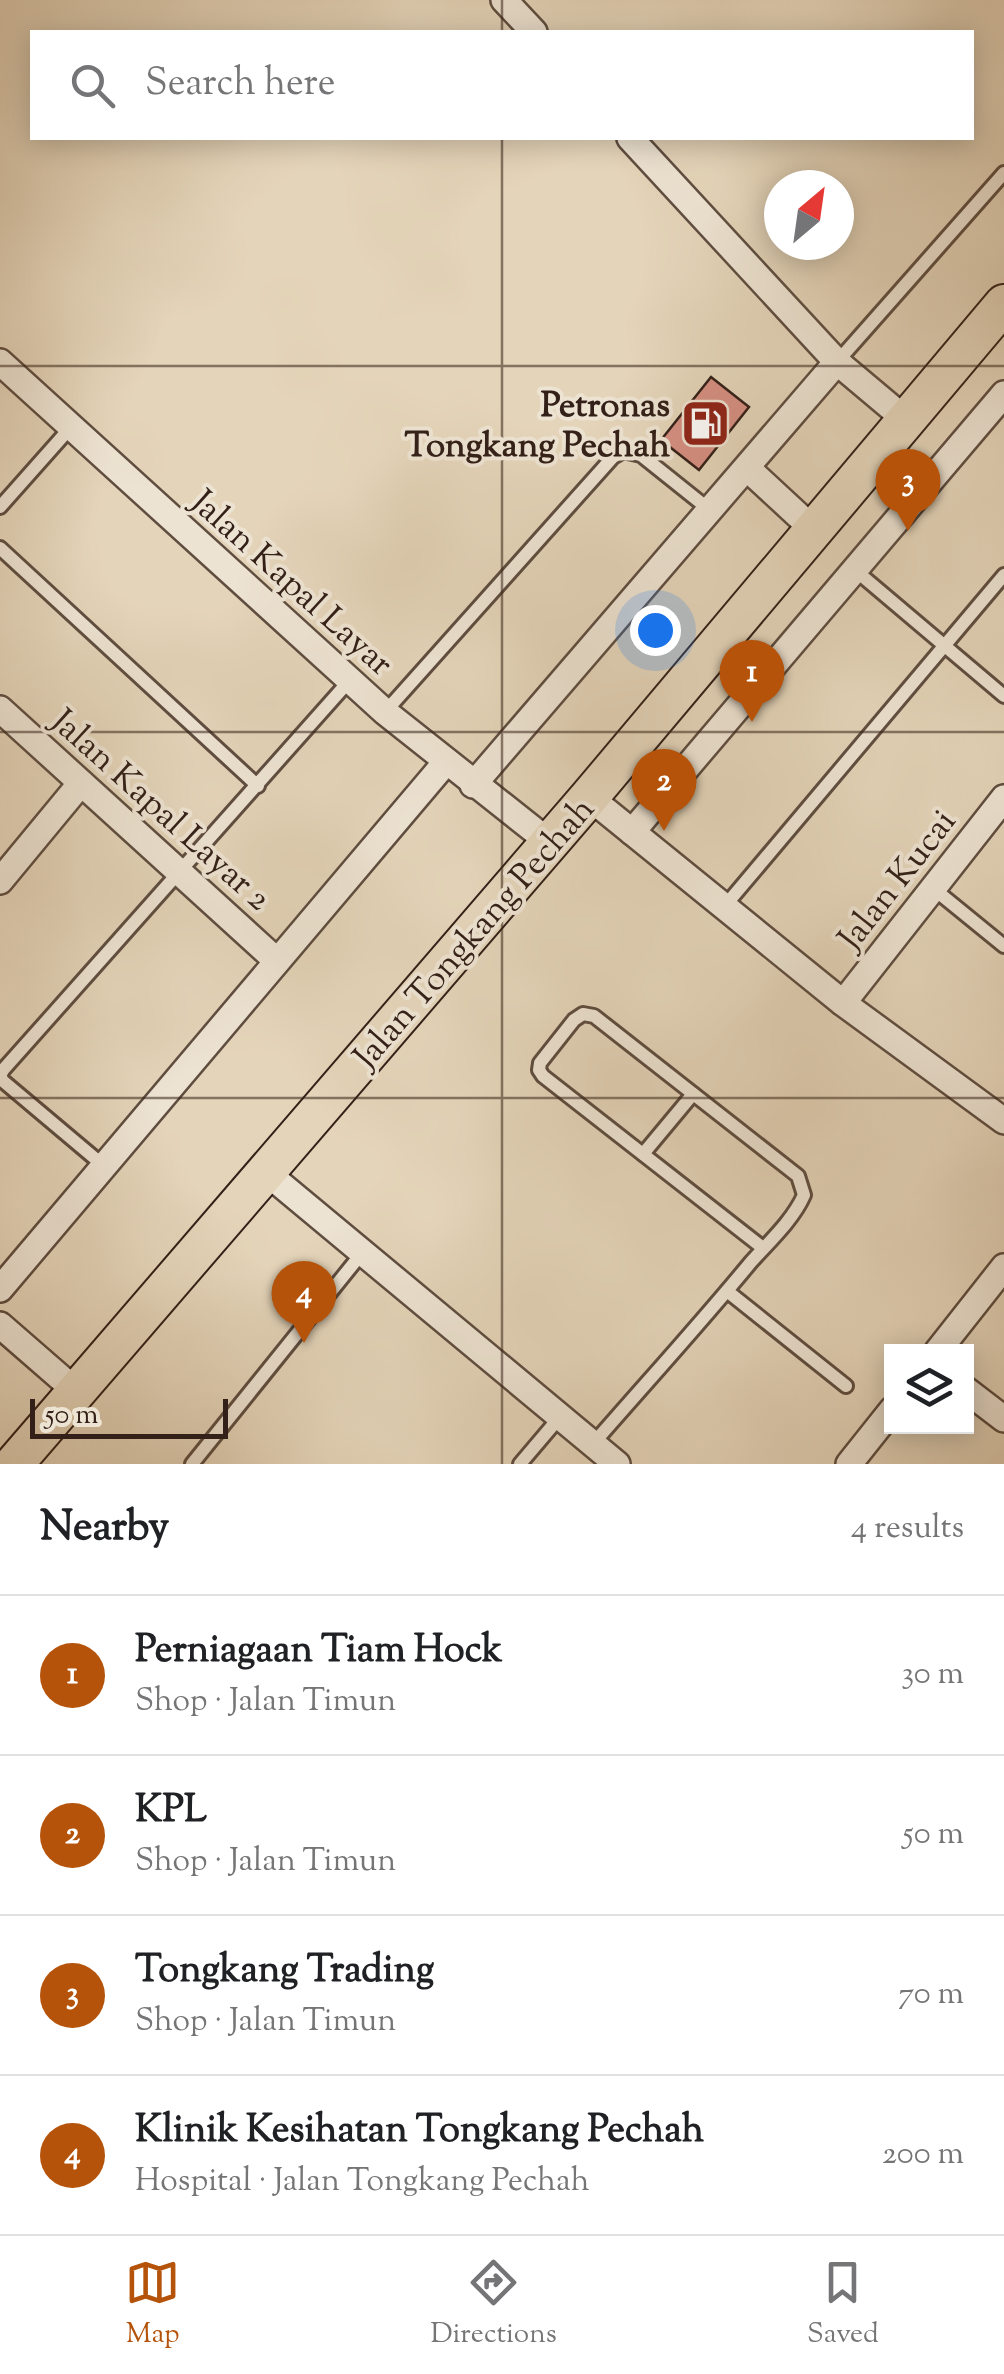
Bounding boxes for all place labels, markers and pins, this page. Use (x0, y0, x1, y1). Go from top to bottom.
place label: Petronas Tongkang Pechah (404, 382, 670, 473)
fuel station icon: Petronas Tongkang Pechah (679, 398, 731, 450)
pin: 3 (876, 448, 940, 531)
pin: 1 (720, 640, 784, 722)
pin: 2 (632, 748, 696, 831)
pin: 4 (272, 1260, 336, 1343)

